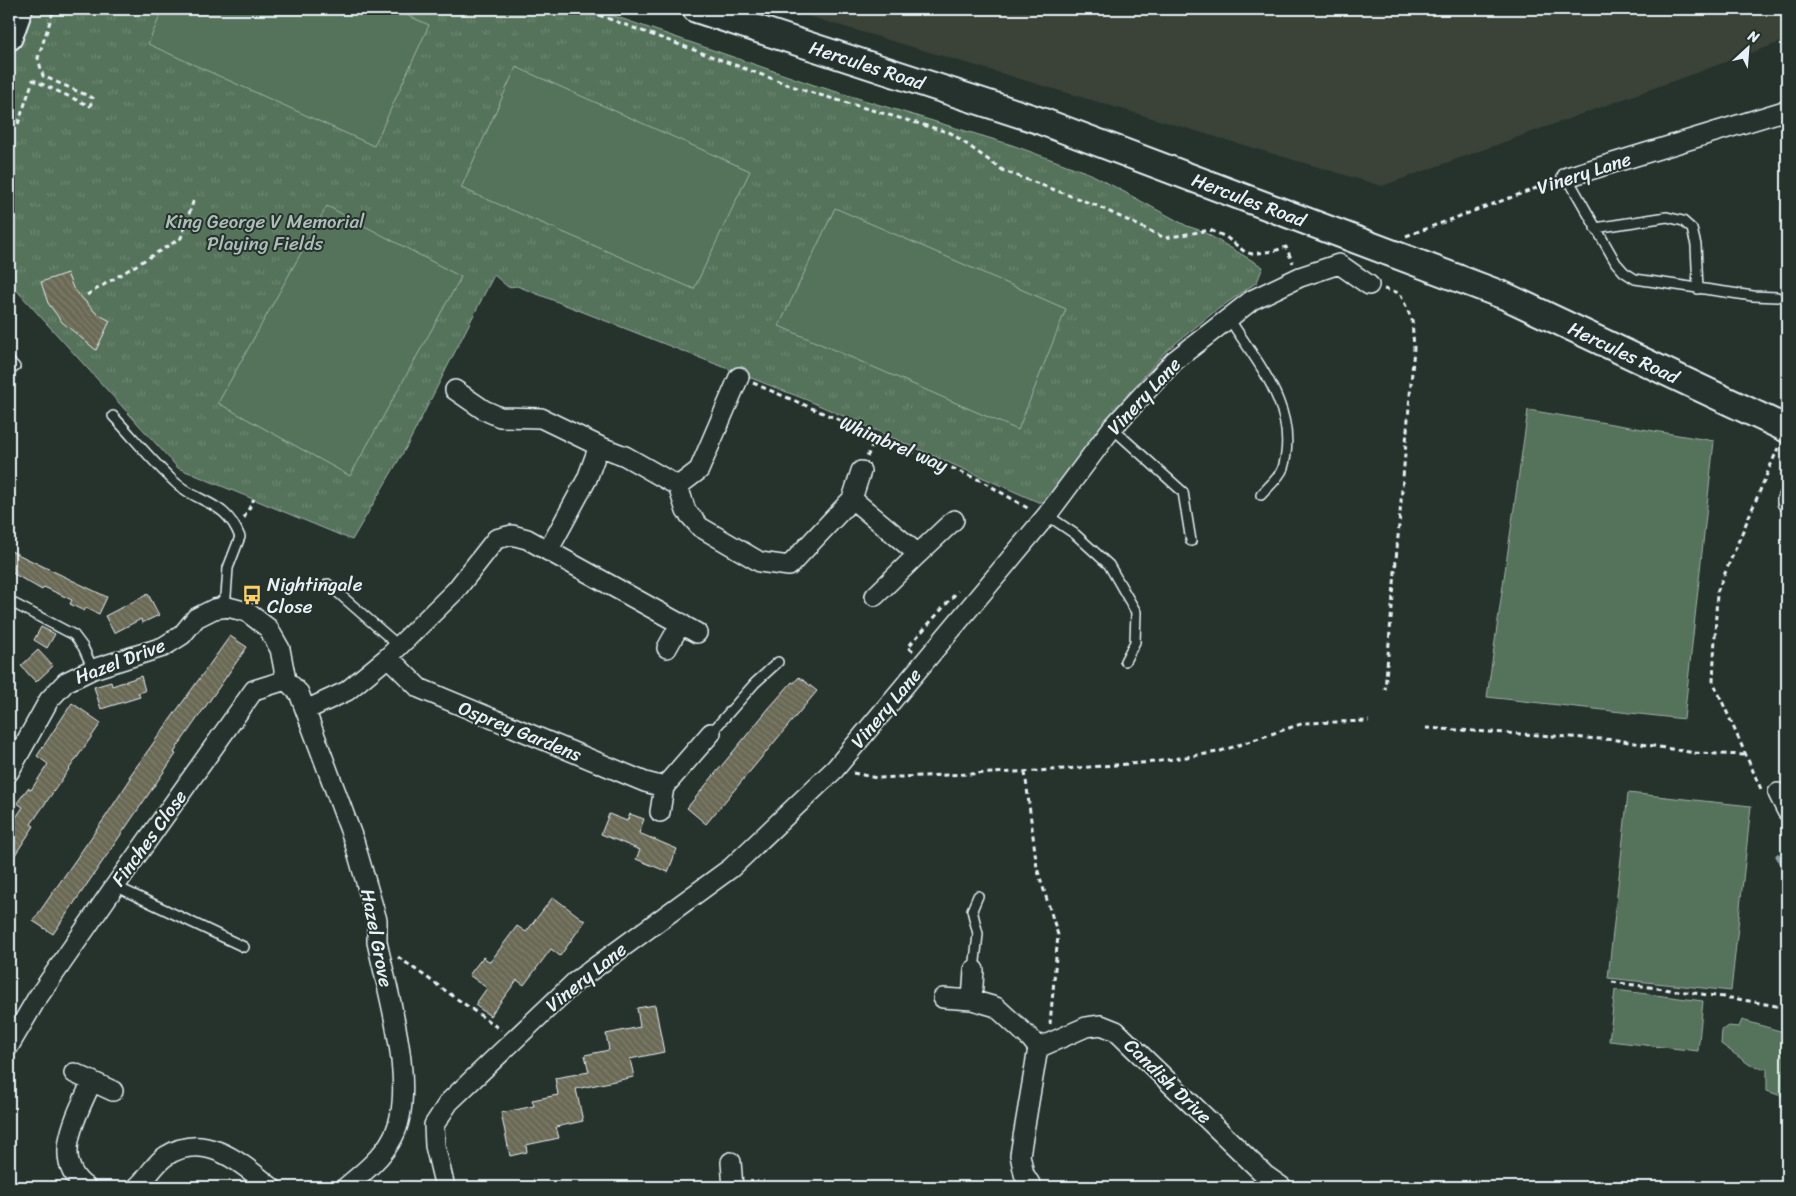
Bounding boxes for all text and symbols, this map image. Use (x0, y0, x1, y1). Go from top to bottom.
north arrow (1724, 22, 1774, 72)
text: N (1743, 23, 1764, 50)
street label: Hercules Road (805, 30, 930, 99)
street label: Vinery Lane (1533, 142, 1636, 204)
street label: Hercules Road (1187, 163, 1312, 236)
park label: King George V Memorial Playing Fields (166, 205, 365, 260)
street label: Hercules Road (1563, 312, 1686, 393)
street label: Vinery Lane (1099, 349, 1189, 443)
street label: Whimbrel way (835, 406, 954, 482)
place label: Nightingale Close (267, 568, 363, 623)
bus stop icon: Nightingale Close (241, 584, 263, 606)
street label: Hazel Drive (70, 628, 171, 693)
street label: Vinery Lane (842, 660, 930, 756)
street label: Osprey Gardens (453, 691, 587, 771)
street label: Finches Close (102, 782, 196, 893)
street label: Hazel Grove (351, 886, 403, 990)
street label: Vinery Lane (538, 933, 634, 1020)
street label: Candish Drive (1116, 1030, 1220, 1132)

